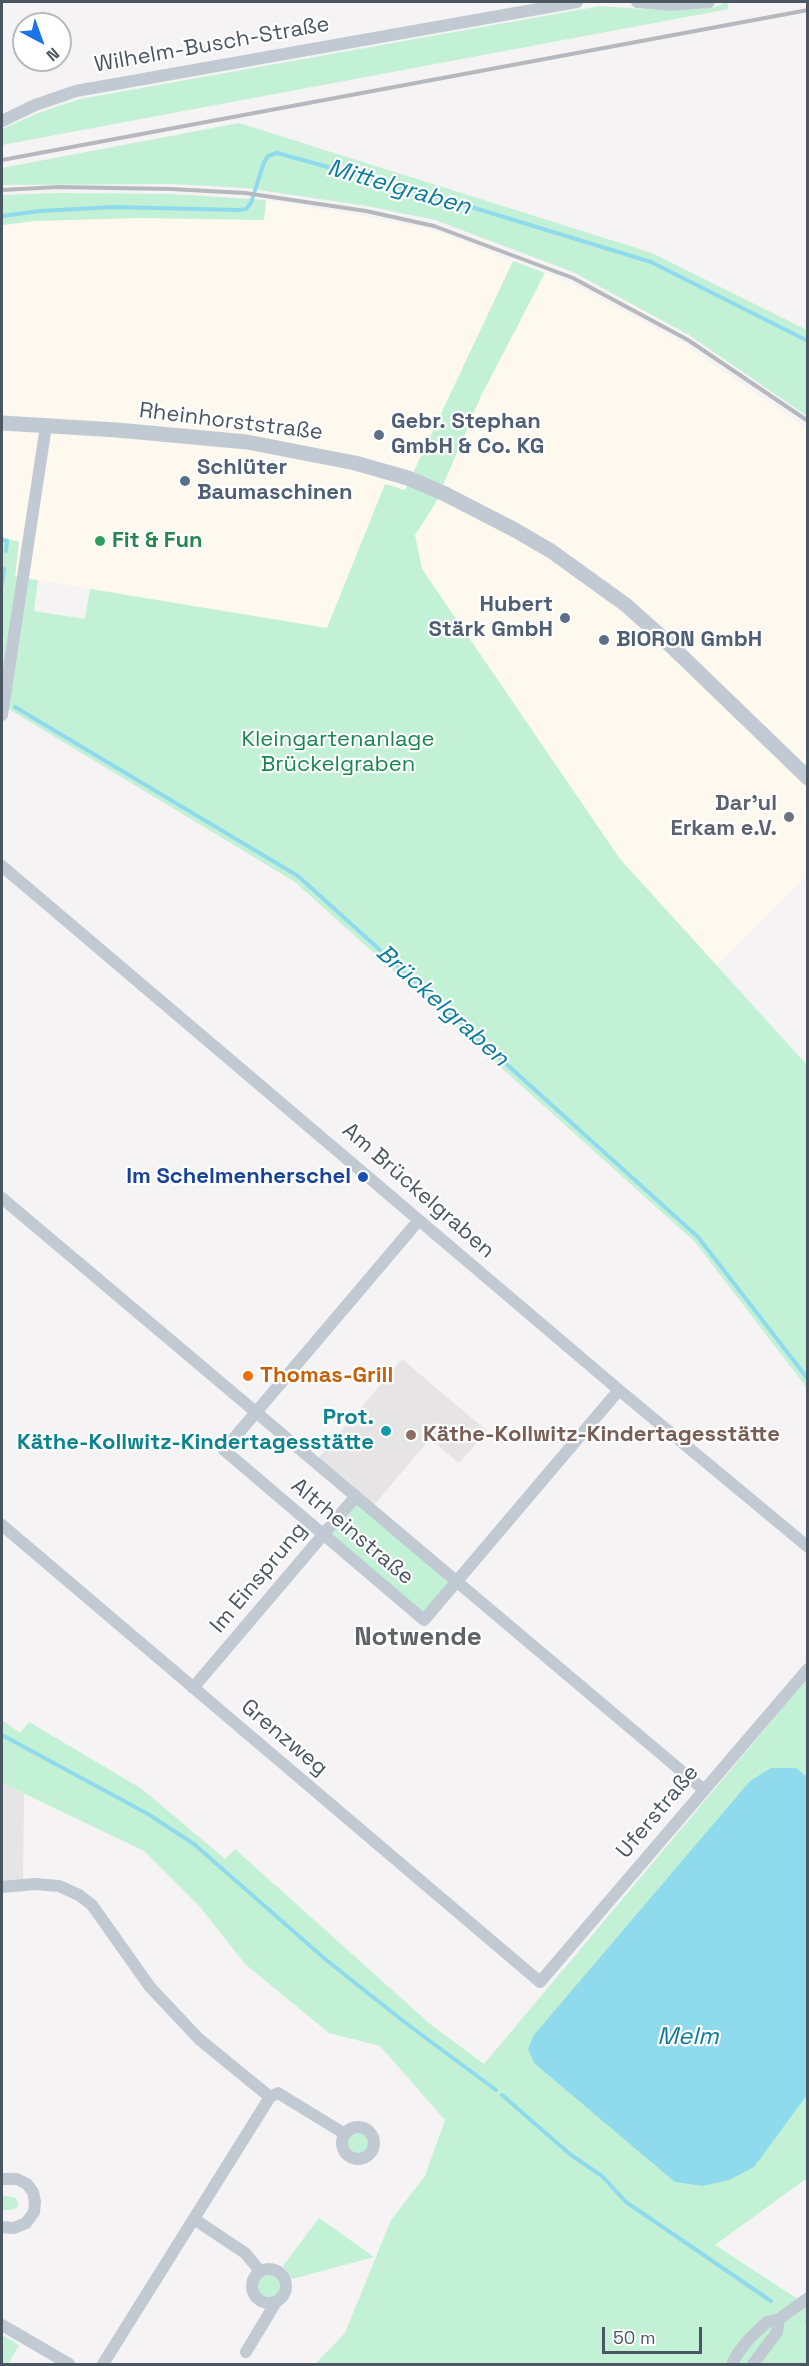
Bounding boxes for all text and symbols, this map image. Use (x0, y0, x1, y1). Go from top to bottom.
street label: Wilhelm-Busch-Straße (92, 11, 332, 79)
north arrow (12, 12, 72, 72)
text: N (42, 43, 64, 66)
water label: Mittelgraben (324, 154, 474, 222)
street label: Rheinhorststraße (138, 398, 324, 446)
place label: Gebr. Stephan GmbH & Co. KG (391, 409, 544, 460)
marker: Gebr. Stephan GmbH & Co. KG (372, 428, 386, 442)
place label: Schlüter Baumaschinen (197, 455, 353, 506)
marker: Schlüter Baumaschinen (178, 474, 192, 488)
place label: Fit & Fun (112, 528, 203, 554)
marker: Fit & Fun (93, 534, 107, 548)
place label: Hubert Stärk GmbH (428, 592, 553, 644)
marker: Hubert Stärk GmbH (558, 611, 572, 625)
place label: BIORON GmbH (616, 627, 762, 653)
marker: BIORON GmbH (597, 633, 611, 647)
park label: Kleingartenanlage Brückelgraben (241, 727, 435, 778)
place label: Dar'ul Erkam e.V. (670, 791, 777, 842)
marker: Dar'ul Erkam e.V. (782, 810, 796, 824)
water label: Brückelgraben (370, 939, 514, 1073)
street label: Am Brückelgraben (337, 1118, 499, 1264)
place label: Im Schelmenherschel (126, 1164, 351, 1190)
marker: Im Schelmenherschel (356, 1170, 370, 1184)
place label: Thomas-Grill (260, 1363, 393, 1389)
marker: Thomas-Grill (241, 1369, 255, 1383)
place label: Prot. Käthe-Kollwitz-Kindertagesstätte (17, 1405, 374, 1456)
place label: Käthe-Kollwitz-Kindertagesstätte (423, 1422, 780, 1448)
marker: Prot. Käthe-Kollwitz-Kindertagesstätte (379, 1424, 393, 1438)
marker: Käthe-Kollwitz-Kindertagesstätte (404, 1428, 418, 1442)
street label: Altrheinstraße (285, 1473, 419, 1591)
street label: Im Einsprung (205, 1517, 313, 1639)
district label: Notwende (354, 1622, 482, 1654)
street label: Grenzweg (235, 1694, 333, 1782)
street label: Uferstraße (611, 1760, 705, 1864)
water label: Melm (657, 2023, 719, 2051)
scale bar (605, 2315, 706, 2353)
text: 50 m (613, 2326, 655, 2349)

